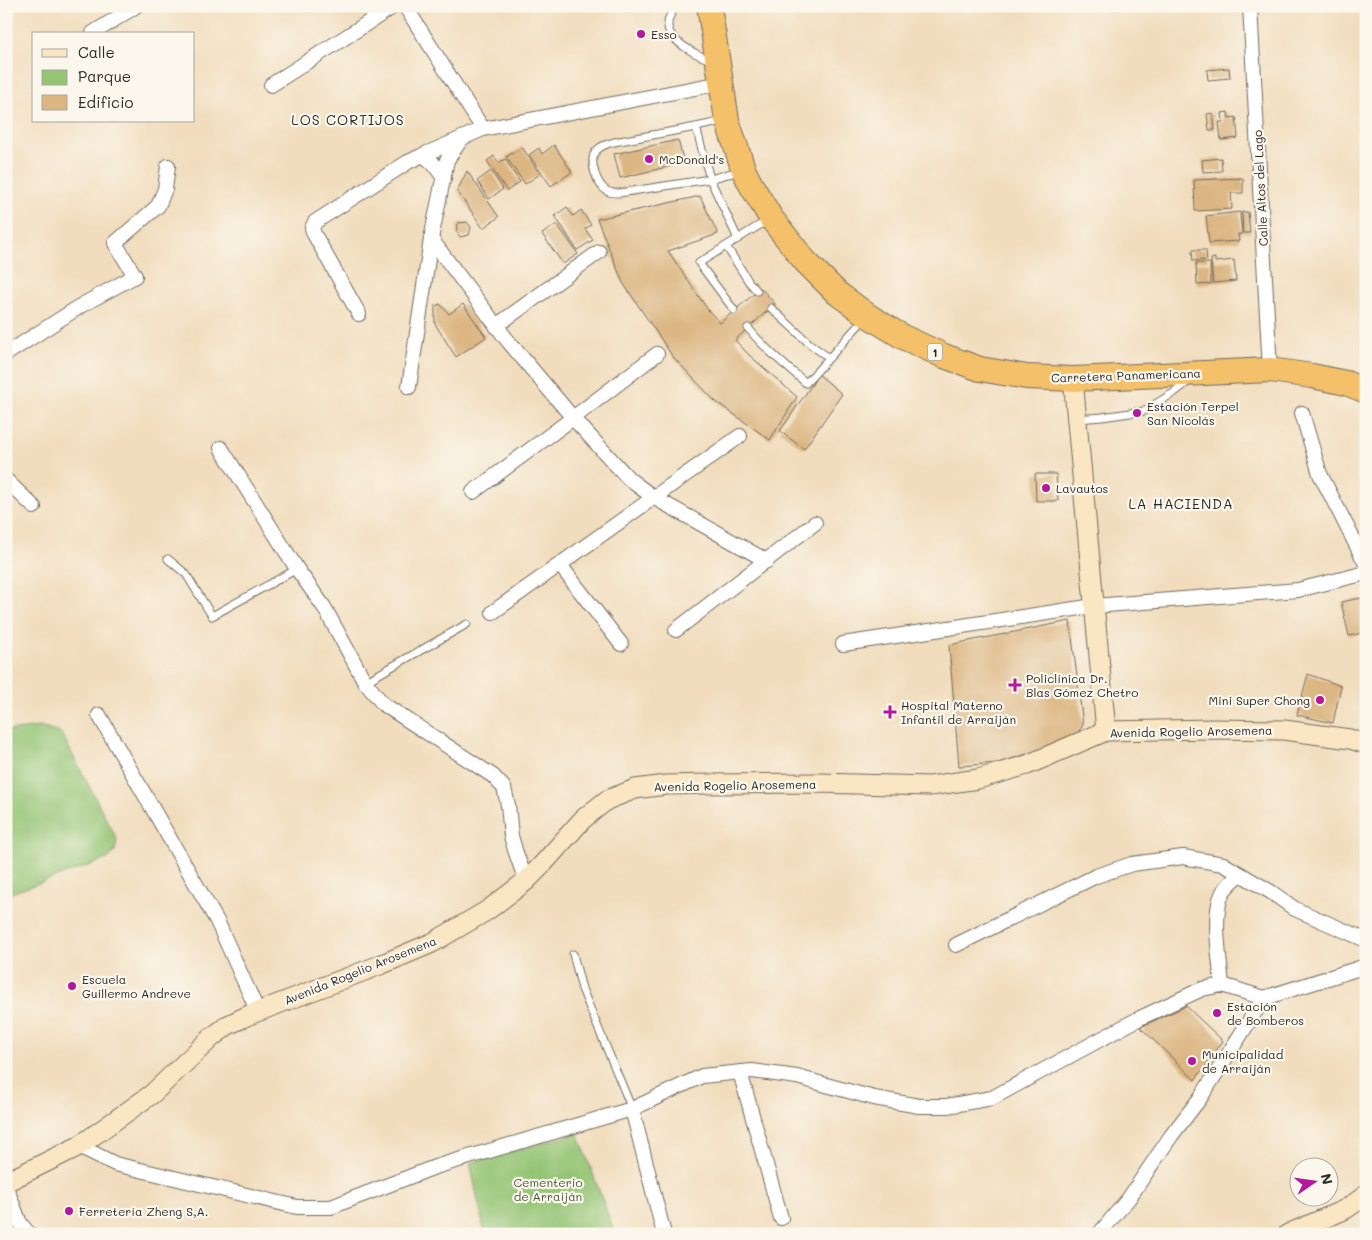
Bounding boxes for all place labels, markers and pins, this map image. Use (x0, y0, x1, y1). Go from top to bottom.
place label: Esso (651, 26, 677, 42)
marker: Esso (635, 28, 647, 40)
place label: McDonald's (659, 151, 724, 167)
marker: McDonald's (643, 153, 655, 165)
place label: Estación Terpel San Nicolás (1147, 398, 1239, 428)
marker: Estación Terpel San Nicolás (1131, 407, 1143, 419)
place label: Lavautos (1056, 480, 1109, 496)
marker: Lavautos (1040, 482, 1052, 494)
place label: Policlínica Dr. Blas Gómez Chetro (1026, 670, 1138, 700)
marker: Policlínica Dr. Blas Gómez Chetro (1008, 678, 1022, 692)
place label: Mini Super Chong (1209, 692, 1310, 708)
marker: Mini Super Chong (1314, 694, 1326, 706)
place label: Hospital Materno Infantil de Arraiján (901, 697, 1016, 727)
marker: Hospital Materno Infantil de Arraiján (883, 705, 897, 719)
place label: Escuela Guillermo Andreve (82, 971, 191, 1001)
marker: Escuela Guillermo Andreve (66, 980, 78, 992)
place label: Estación de Bomberos (1227, 998, 1304, 1028)
marker: Estación de Bomberos (1211, 1007, 1223, 1019)
place label: Municipalidad de Arraiján (1202, 1046, 1284, 1076)
marker: Municipalidad de Arraiján (1186, 1055, 1198, 1067)
place label: Ferretería Zheng S,A. (79, 1203, 208, 1219)
marker: Ferretería Zheng S,A. (63, 1205, 75, 1217)

